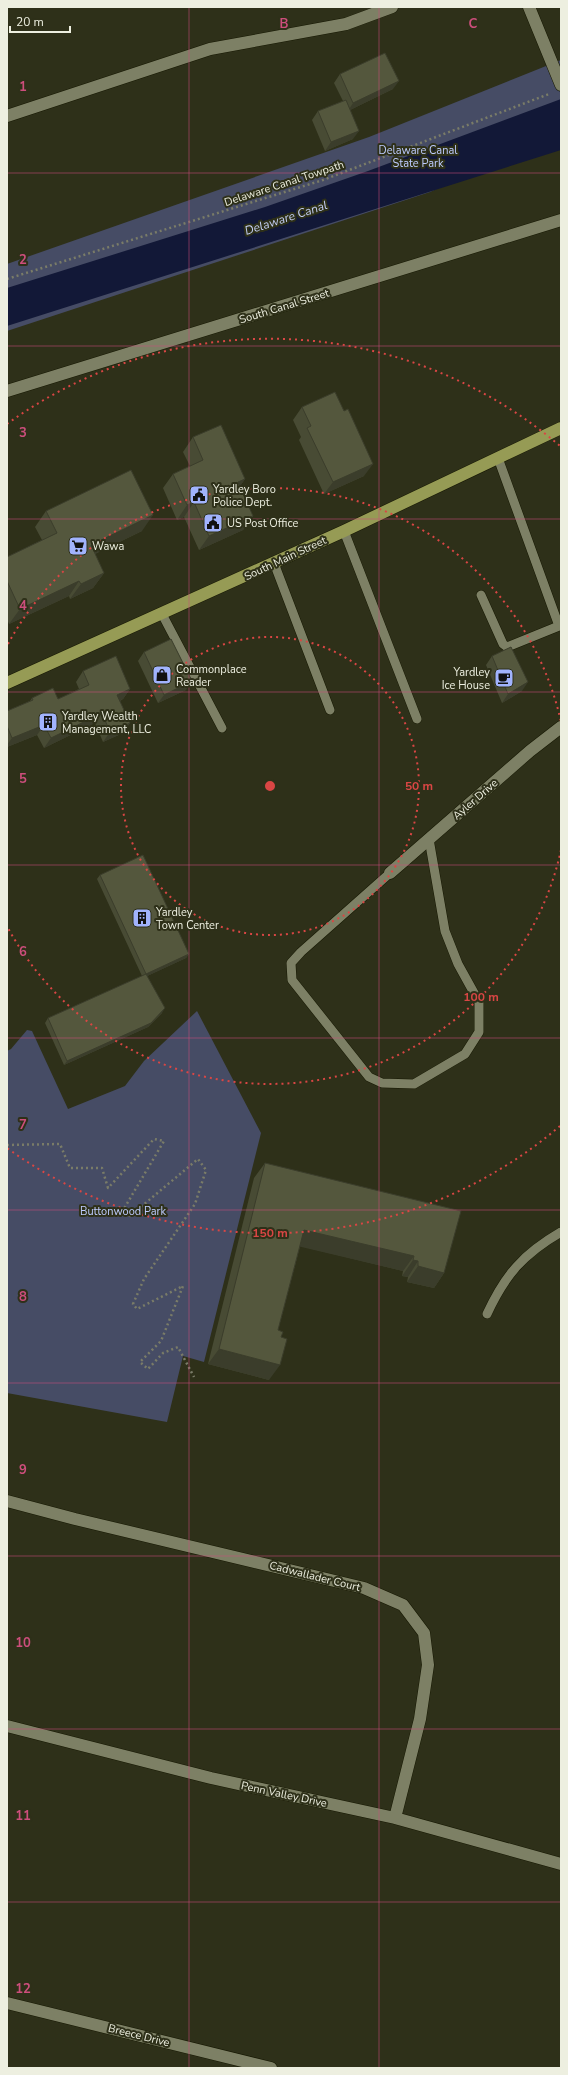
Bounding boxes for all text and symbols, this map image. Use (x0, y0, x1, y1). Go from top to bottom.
scale bar (10, 8, 70, 34)
text: 20 m (16, 14, 44, 30)
text: B (280, 15, 289, 33)
text: C (469, 15, 478, 33)
text: 1 (19, 78, 27, 96)
park label: Delaware Canal State Park (379, 143, 458, 171)
street label: Delaware Canal Towpath (222, 157, 346, 210)
water label: Delaware Canal (243, 197, 330, 239)
text: 2 (19, 251, 27, 269)
street label: South Canal Street (237, 286, 331, 327)
text: 3 (19, 424, 27, 442)
place label: Yardley Boro Police Dept. (212, 482, 276, 510)
public building icon: Yardley Boro Police Dept. (188, 484, 210, 506)
public building icon: US Post Office (202, 512, 224, 534)
place label: US Post Office (227, 516, 298, 531)
street label: South Main Street (242, 533, 329, 584)
supermarket icon: Wawa (67, 535, 89, 557)
place label: Wawa (92, 539, 124, 554)
text: 4 (19, 597, 27, 615)
place label: Commonplace Reader (176, 662, 247, 690)
shop icon: Commonplace Reader (151, 664, 173, 686)
place label: Yardley Ice House (442, 665, 490, 693)
cafe icon: Yardley Ice House (493, 667, 515, 689)
place label: Yardley Wealth Management, LLC (61, 709, 151, 737)
building icon: Yardley Wealth Management, LLC (37, 711, 59, 733)
text: 5 (19, 770, 27, 788)
street label: Ayler Drive (450, 775, 501, 823)
text: 50 m (405, 778, 433, 794)
centre of rings (263, 779, 277, 793)
place label: Yardley Town Center (155, 905, 219, 933)
building icon: Yardley Town Center (131, 907, 153, 929)
text: 6 (19, 943, 27, 961)
text: 100 m (463, 989, 499, 1005)
text: 7 (19, 1116, 27, 1134)
park label: Buttonwood Park (80, 1204, 167, 1219)
text: 150 m (252, 1225, 288, 1241)
text: 8 (19, 1288, 27, 1306)
text: 9 (19, 1461, 27, 1479)
street label: Cadwallader Court (268, 1558, 362, 1595)
text: 10 (15, 1634, 31, 1652)
street label: Penn Valley Drive (240, 1778, 328, 1811)
text: 11 (15, 1807, 31, 1825)
text: 12 (15, 1980, 31, 1998)
street label: Breece Drive (107, 2021, 171, 2050)

